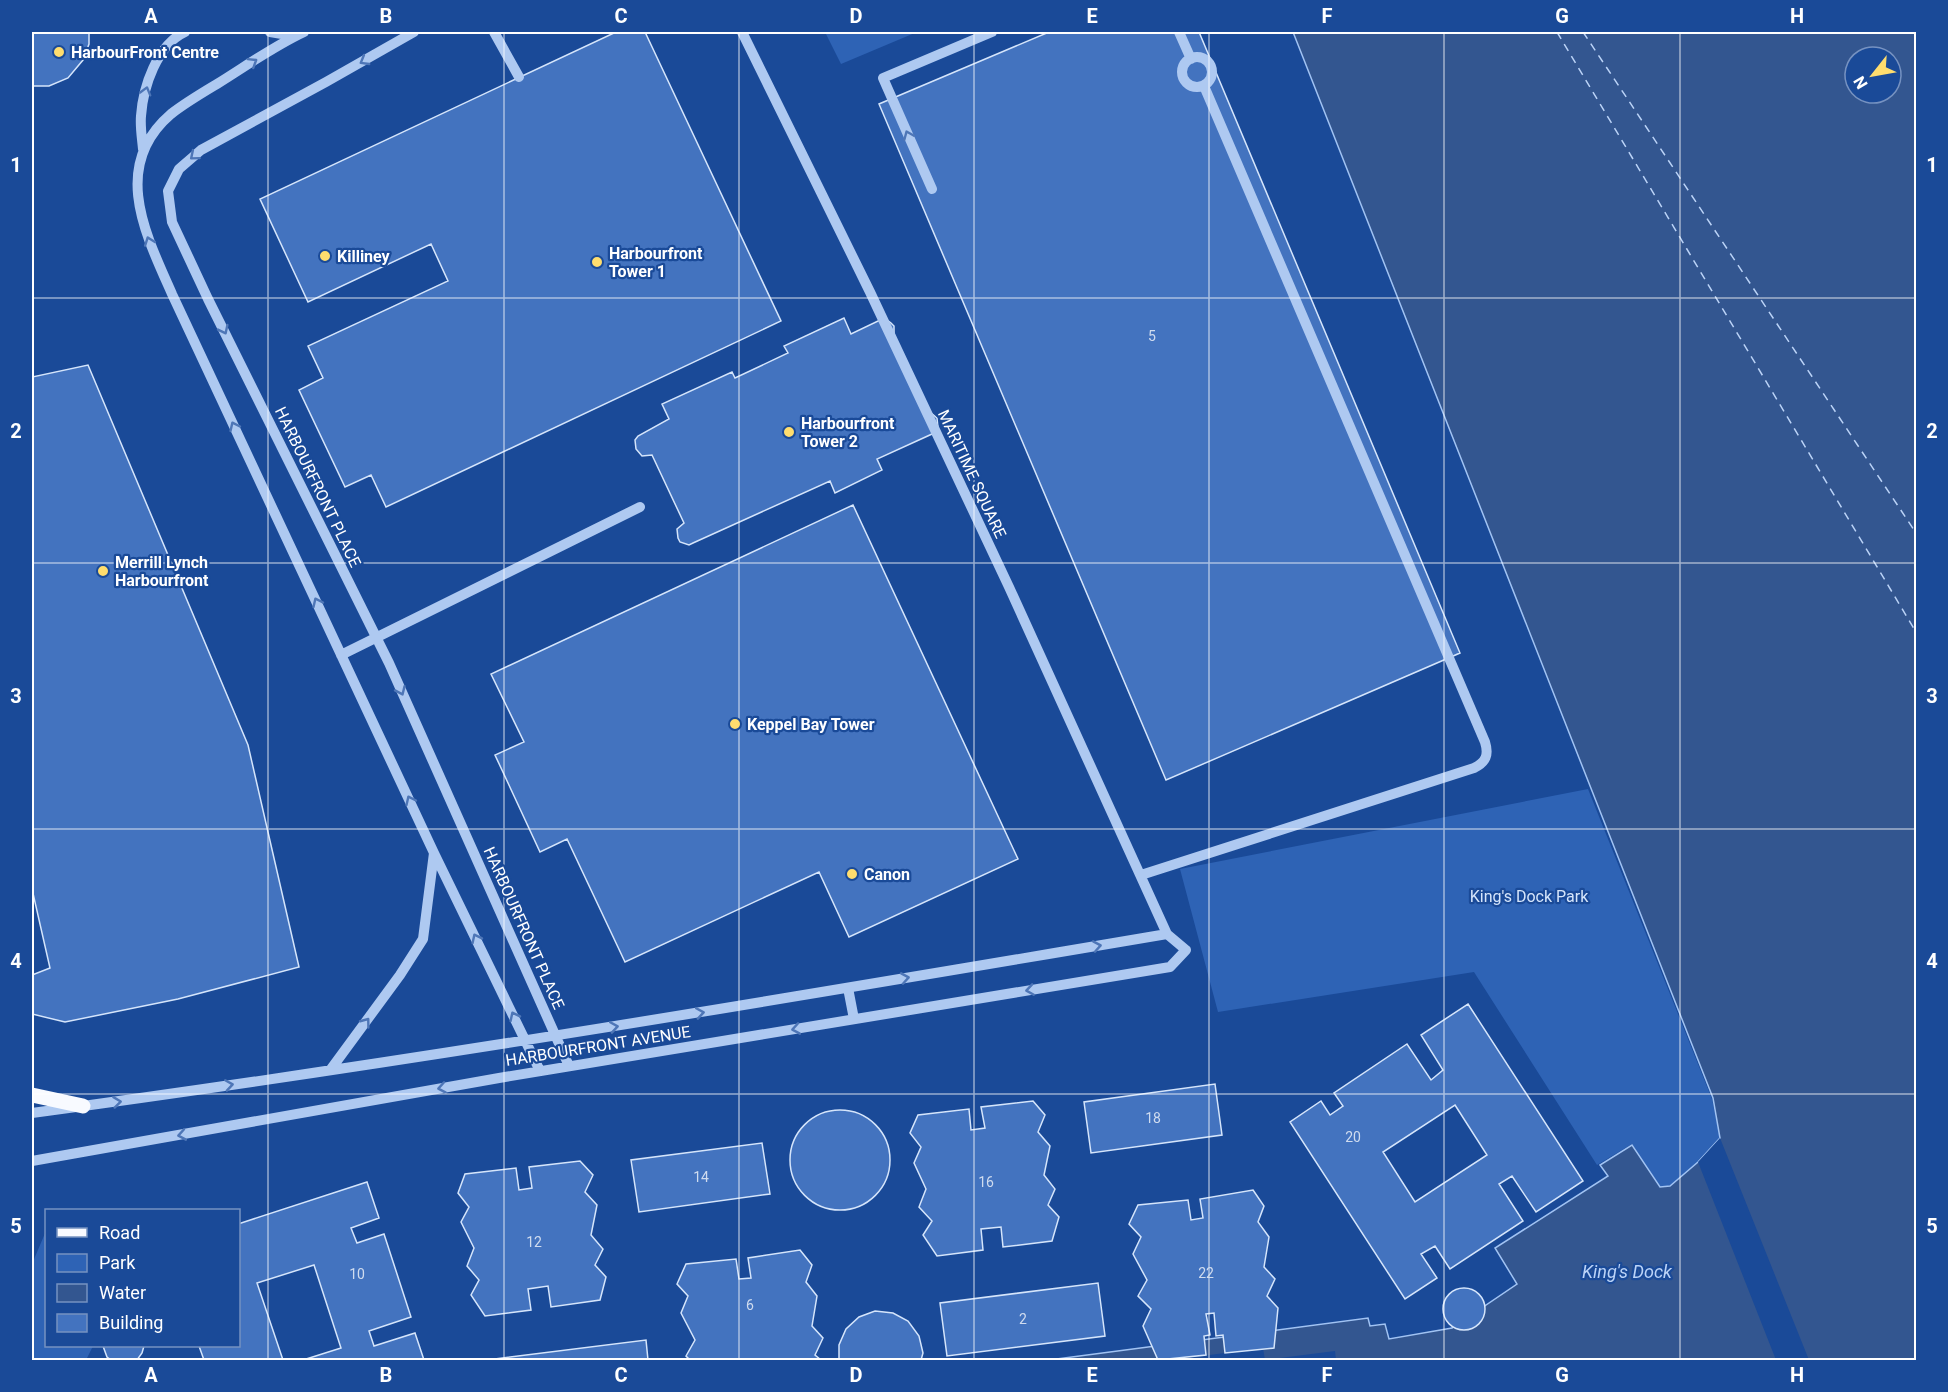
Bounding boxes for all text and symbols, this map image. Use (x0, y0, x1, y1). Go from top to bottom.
text: A (144, 4, 158, 28)
text: B (380, 4, 392, 28)
text: C (614, 4, 628, 28)
text: D (850, 4, 863, 28)
text: E (1086, 4, 1098, 28)
text: F (1322, 4, 1333, 28)
text: G (1555, 4, 1569, 28)
text: H (1790, 4, 1804, 28)
place label: HarbourFront Centre (71, 43, 219, 62)
marker: HarbourFront Centre (52, 45, 66, 59)
north arrow (1843, 45, 1903, 105)
one-way arrow (359, 53, 370, 65)
one-way arrow (247, 57, 257, 69)
text: N (1850, 73, 1872, 92)
one-way arrow (139, 86, 151, 97)
one-way arrow (903, 131, 915, 142)
one-way arrow (190, 149, 201, 160)
text: 1 (10, 153, 22, 177)
text: 1 (1926, 153, 1938, 177)
one-way arrow (143, 236, 156, 247)
place label: Harbourfront Tower 1 (609, 244, 703, 281)
place label: Killiney (337, 247, 391, 266)
marker: Killiney (318, 249, 332, 263)
marker: Harbourfront Tower 1 (590, 255, 604, 269)
one-way arrow (216, 324, 228, 335)
house number: 5 (1148, 328, 1156, 344)
street label: HARBOURFRONT PLACE (271, 404, 365, 570)
street label: MARITIME SQUARE (934, 407, 1010, 541)
place label: Harbourfront Tower 2 (801, 414, 895, 451)
text: 2 (10, 419, 22, 443)
text: 2 (1926, 419, 1938, 443)
one-way arrow (229, 421, 241, 432)
marker: Harbourfront Tower 2 (782, 425, 796, 439)
place label: Merrill Lynch Harbourfront (115, 553, 209, 590)
marker: Merrill Lynch Harbourfront (96, 564, 110, 578)
one-way arrow (312, 598, 324, 609)
text: 3 (10, 684, 22, 708)
one-way arrow (394, 684, 406, 695)
text: 3 (1926, 684, 1938, 708)
place label: Keppel Bay Tower (747, 715, 875, 734)
marker: Keppel Bay Tower (728, 717, 742, 731)
one-way arrow (405, 796, 417, 807)
street label: HARBOURFRONT PLACE (480, 844, 568, 1012)
place label: Canon (864, 865, 910, 884)
marker: Canon (845, 867, 859, 881)
park label: King's Dock Park (1470, 887, 1589, 906)
one-way arrow (471, 934, 483, 945)
one-way arrow (1093, 940, 1102, 952)
text: 4 (10, 949, 22, 973)
text: 4 (1926, 949, 1938, 973)
one-way arrow (900, 972, 910, 985)
one-way arrow (1025, 983, 1034, 995)
one-way arrow (696, 1007, 705, 1019)
one-way arrow (509, 1012, 521, 1023)
one-way arrow (359, 1017, 370, 1028)
one-way arrow (609, 1021, 619, 1033)
street label: HARBOURFRONT AVENUE (504, 1022, 692, 1070)
one-way arrow (791, 1022, 801, 1035)
one-way arrow (223, 1079, 233, 1092)
one-way arrow (437, 1082, 446, 1094)
one-way arrow (112, 1096, 121, 1109)
house number: 18 (1145, 1110, 1161, 1126)
one-way arrow (178, 1128, 188, 1141)
house number: 20 (1345, 1129, 1361, 1145)
house number: 14 (693, 1169, 709, 1185)
house number: 16 (978, 1174, 994, 1190)
legend (45, 1209, 240, 1347)
text: 5 (10, 1214, 22, 1238)
text: 5 (1926, 1214, 1938, 1238)
text: Road (99, 1222, 140, 1243)
house number: 12 (526, 1234, 542, 1250)
text: Park (99, 1252, 136, 1273)
water label: King's Dock (1582, 1261, 1673, 1282)
house number: 22 (1198, 1265, 1214, 1281)
house number: 10 (349, 1266, 365, 1282)
text: Water (99, 1282, 146, 1303)
house number: 6 (746, 1297, 754, 1313)
house number: 2 (1019, 1311, 1027, 1327)
text: Building (99, 1312, 163, 1333)
text: A (144, 1363, 158, 1387)
text: B (380, 1363, 392, 1387)
text: C (614, 1363, 628, 1387)
text: D (850, 1363, 863, 1387)
text: E (1086, 1363, 1098, 1387)
text: F (1322, 1363, 1333, 1387)
text: G (1555, 1363, 1569, 1387)
text: H (1790, 1363, 1804, 1387)

